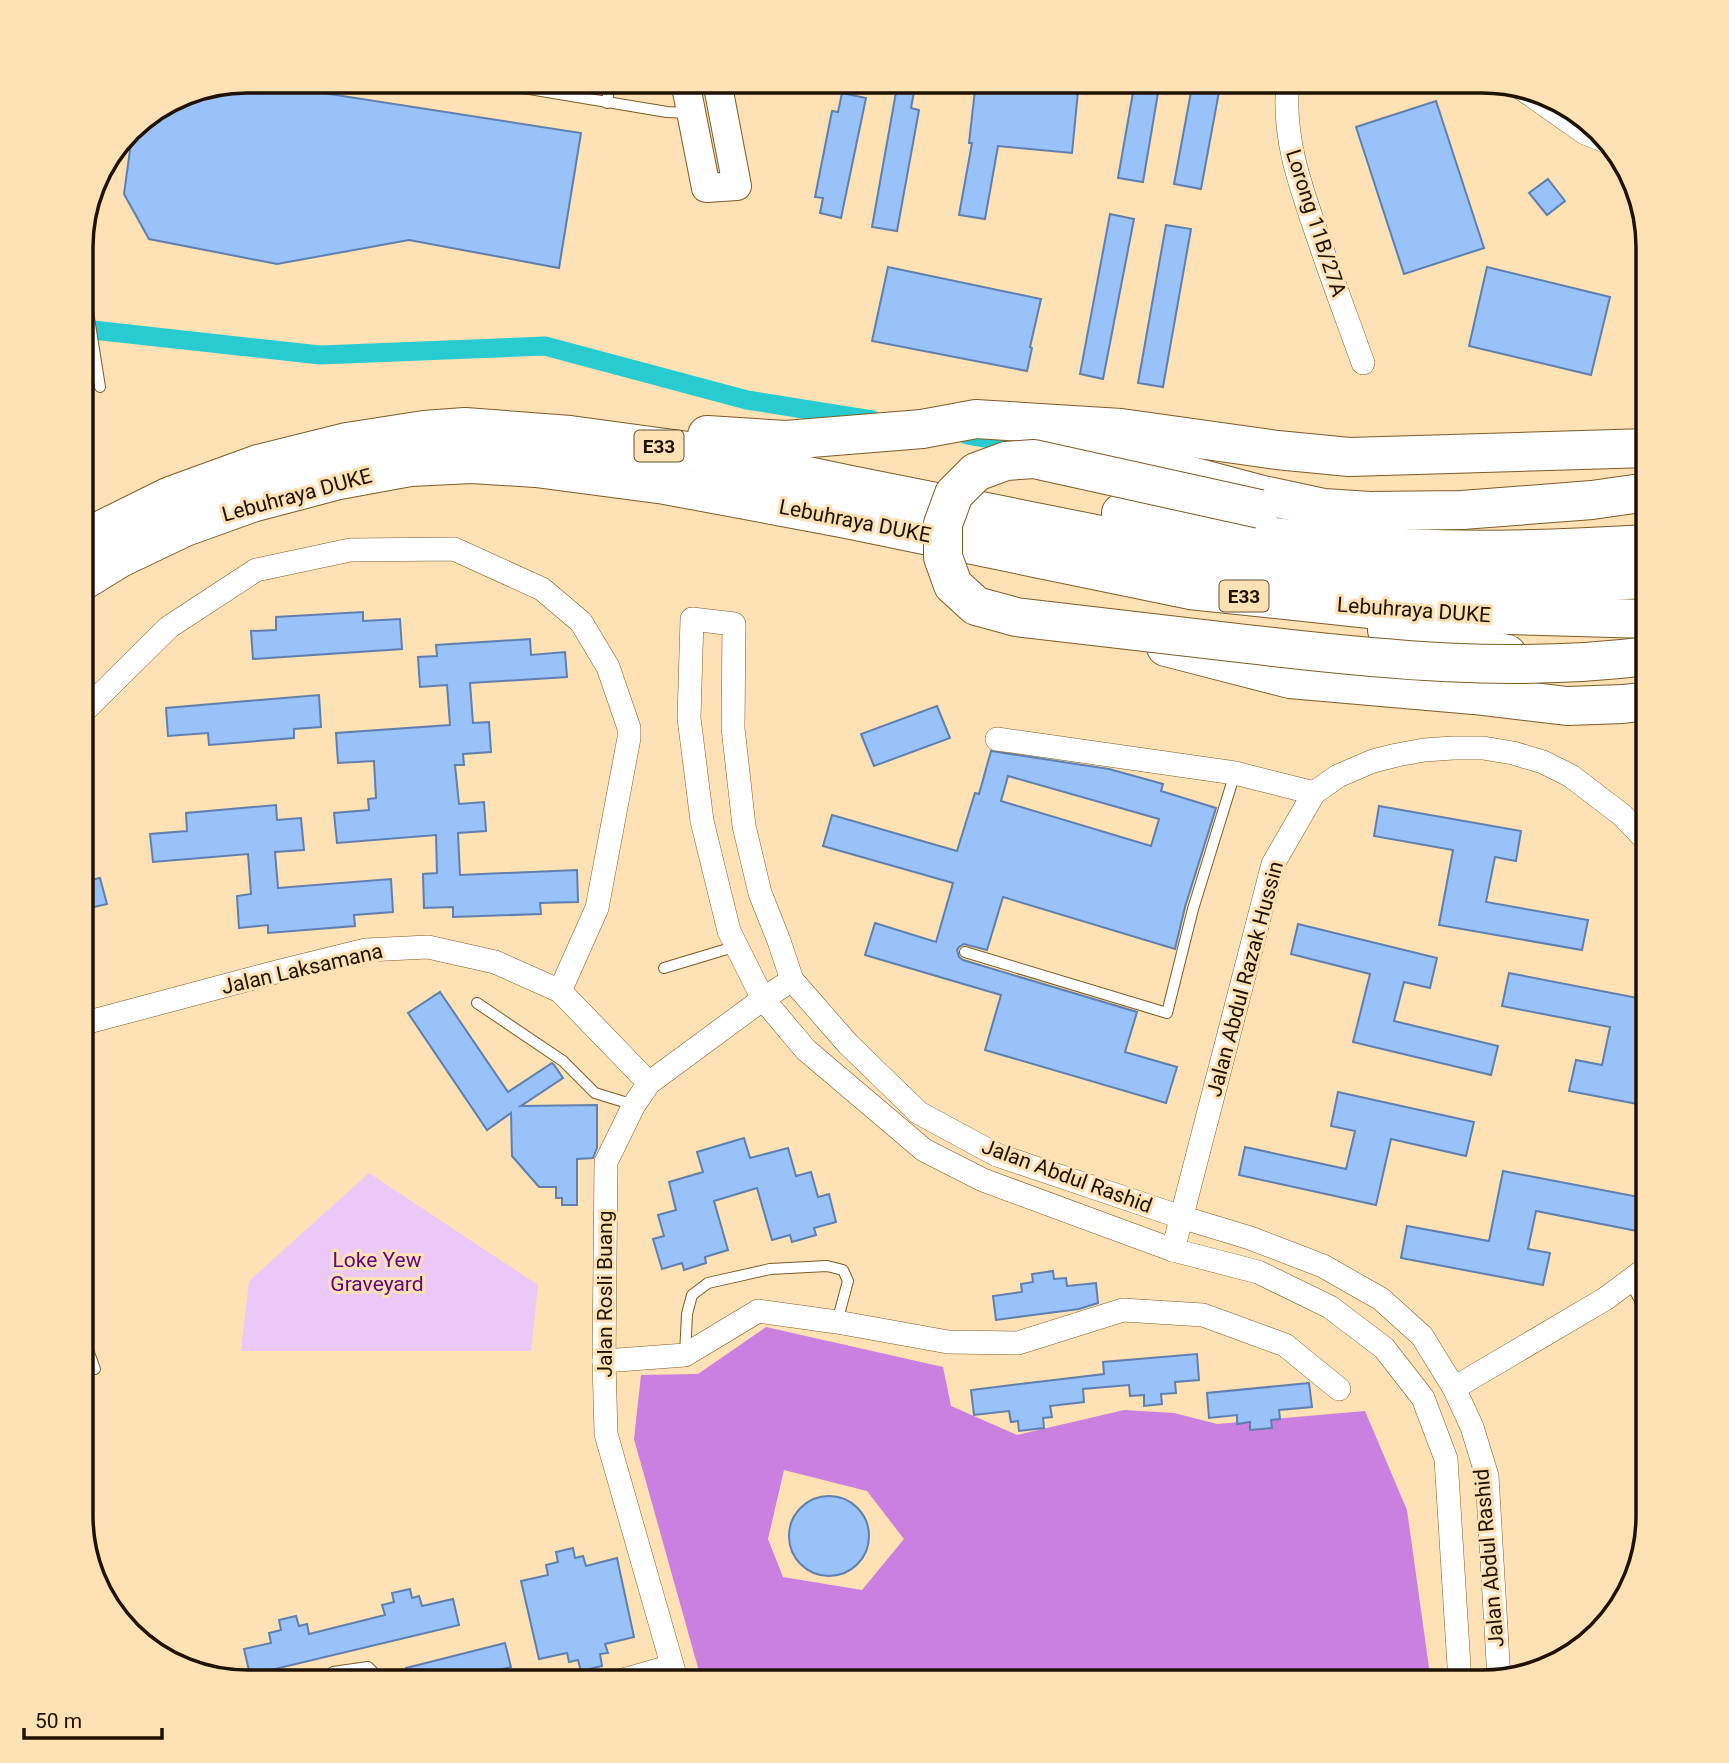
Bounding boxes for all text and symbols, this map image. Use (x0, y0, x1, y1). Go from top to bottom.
street label: Lorong 11B/27A (1281, 146, 1351, 300)
road number: E33 (634, 430, 684, 462)
street label: Lebuhraya DUKE (219, 463, 375, 527)
street label: Lebuhraya DUKE (777, 495, 933, 548)
road number: E33 (1220, 580, 1268, 611)
street label: Lebuhraya DUKE (1336, 593, 1492, 627)
street label: Jalan Abdul Razak Hussin (1202, 859, 1288, 1099)
street label: Jalan Laksamana (219, 939, 385, 999)
street label: Jalan Abdul Rashid (979, 1134, 1155, 1218)
street label: Jalan Rosli Buang (593, 1211, 617, 1378)
park label: Loke Yew Graveyard (330, 1248, 424, 1296)
street label: Jalan Abdul Rashid (1469, 1468, 1509, 1648)
scale bar (24, 1696, 163, 1740)
text: 50 m (35, 1709, 82, 1733)

